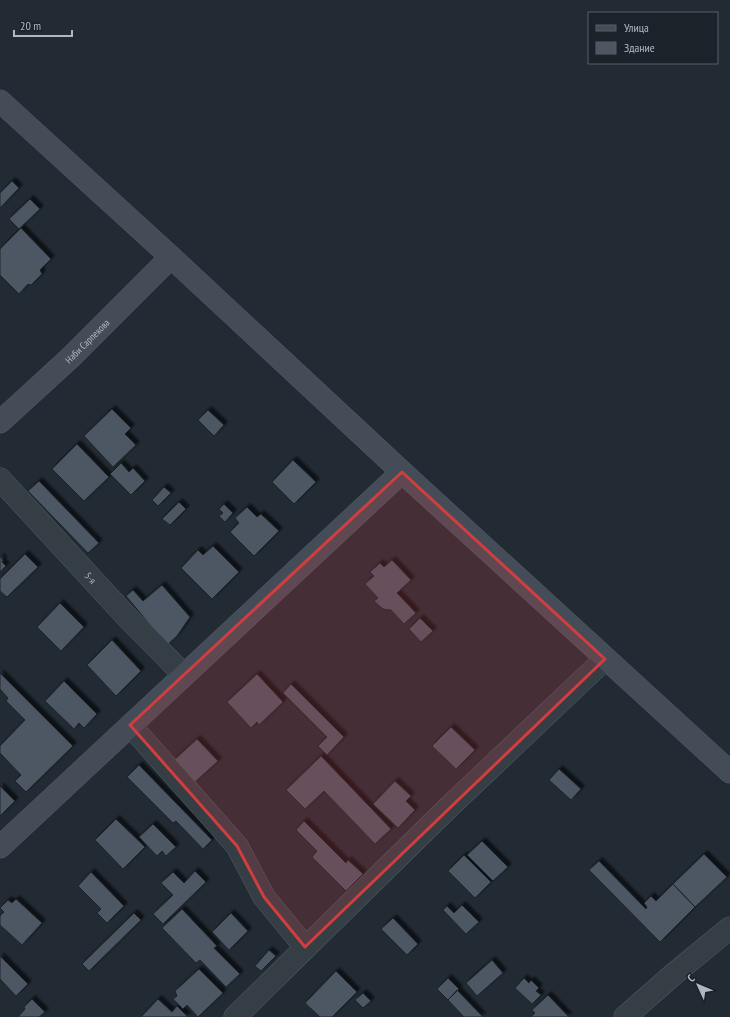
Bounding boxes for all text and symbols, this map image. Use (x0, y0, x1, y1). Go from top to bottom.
scale bar (14, 12, 72, 38)
legend (588, 12, 718, 64)
text: 20 m (20, 18, 41, 33)
text: Улица (624, 20, 649, 35)
text: Здание (624, 40, 655, 55)
street label: Наби Сарпекова (62, 316, 112, 366)
street label: 5-я (82, 569, 99, 586)
north arrow (678, 965, 718, 1005)
text: С (684, 971, 698, 985)

